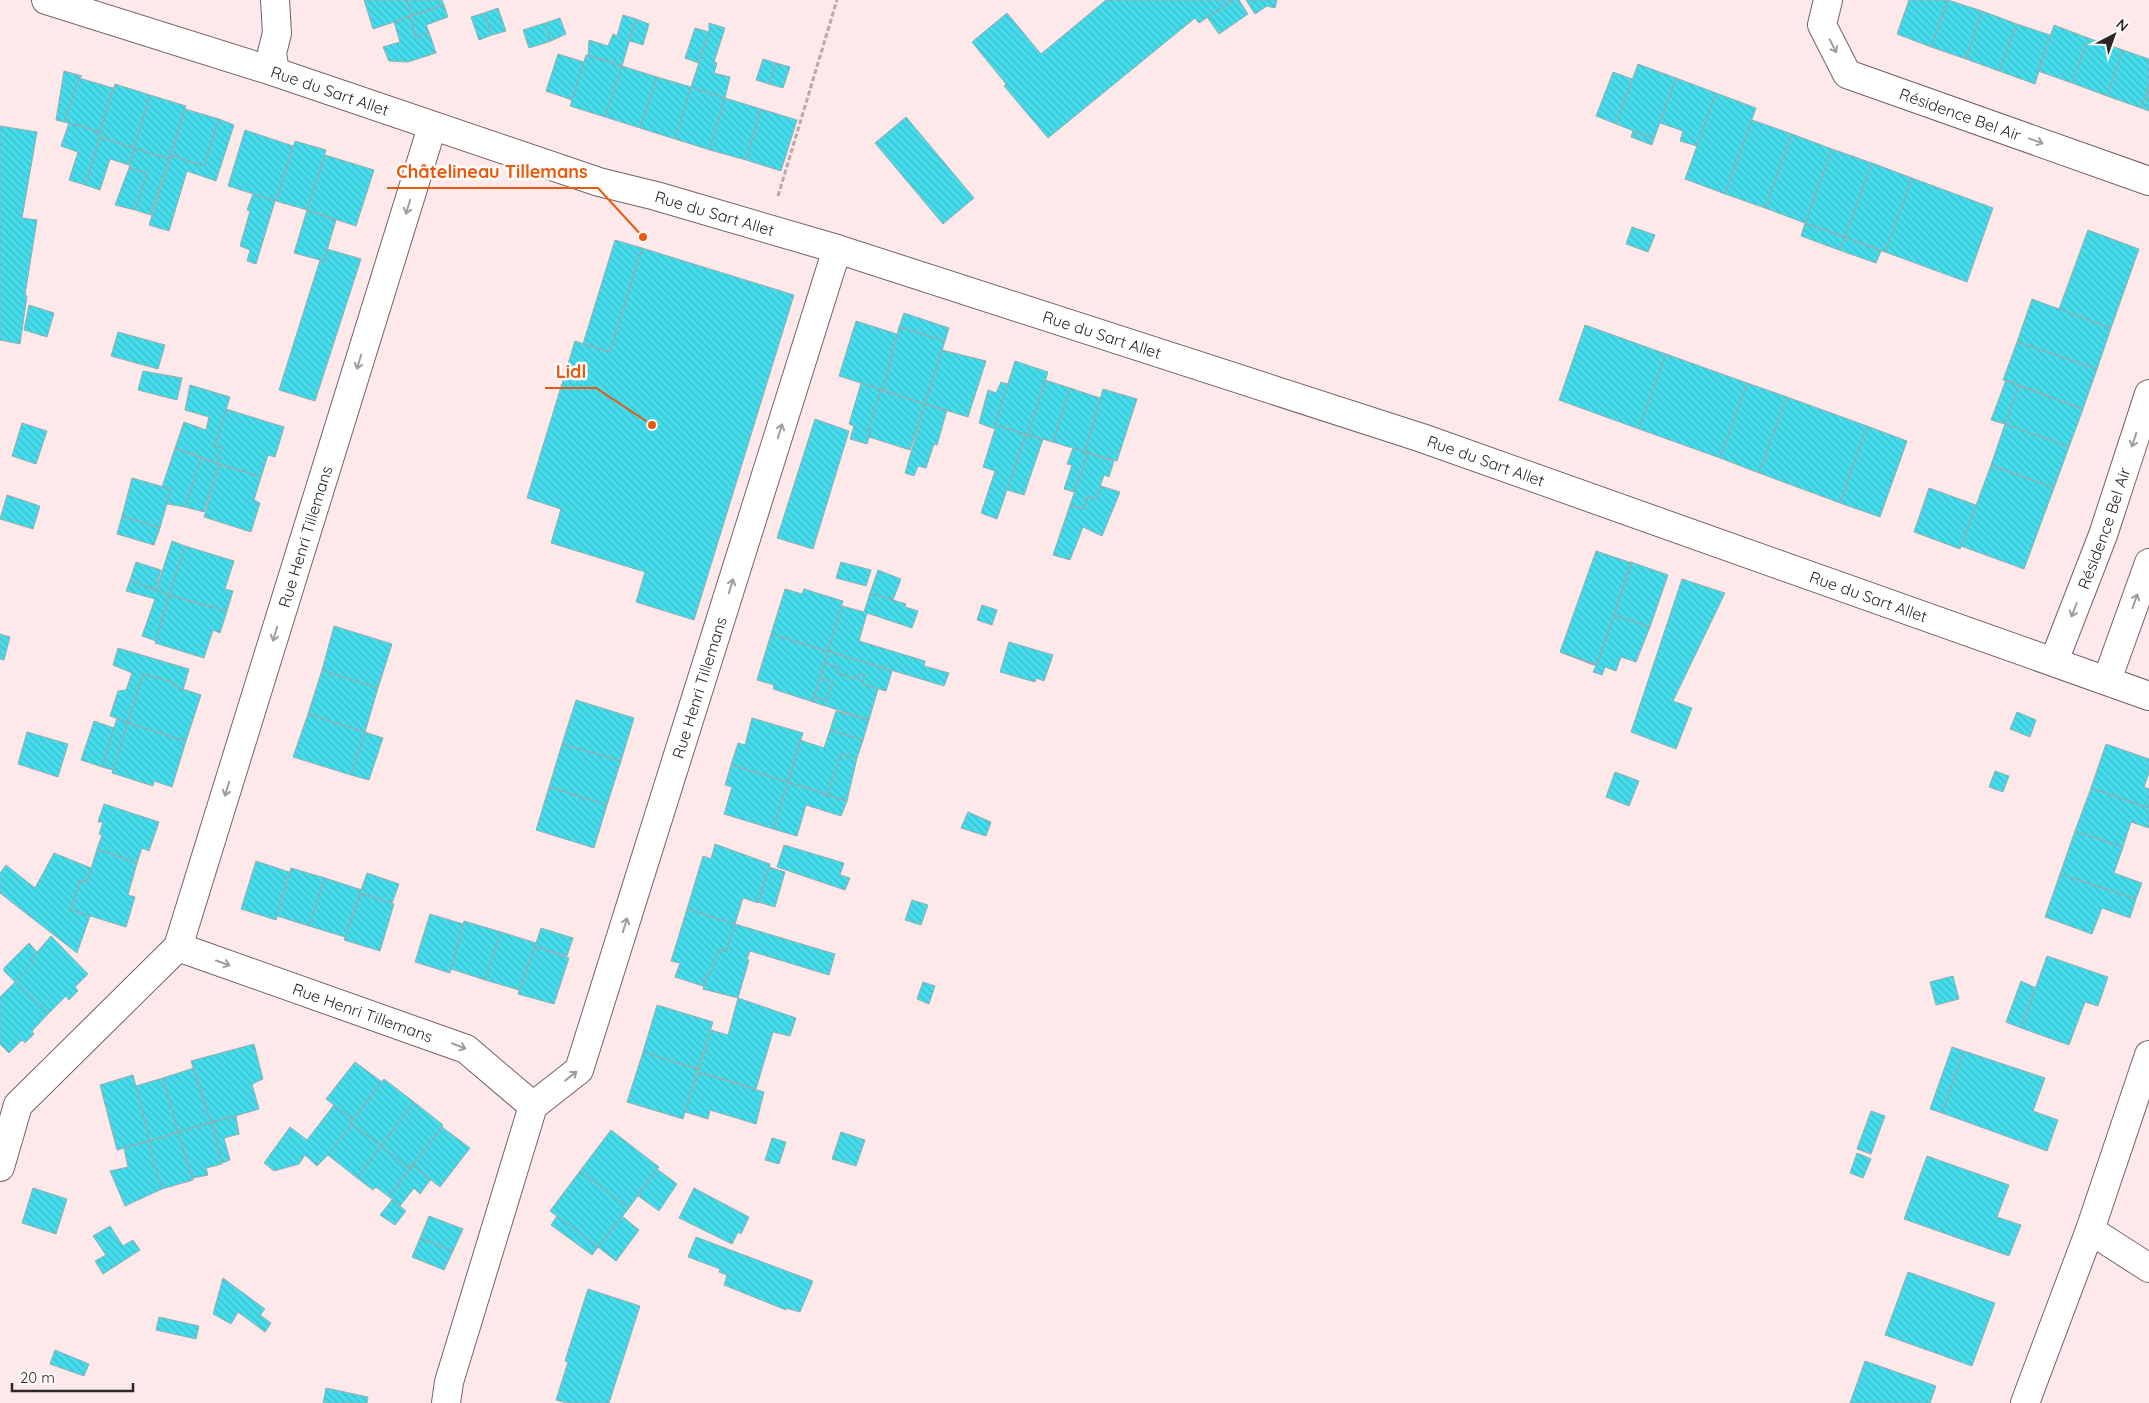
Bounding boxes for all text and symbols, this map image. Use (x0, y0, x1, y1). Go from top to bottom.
north arrow (2089, 10, 2139, 60)
text: N (2113, 15, 2132, 35)
one-way arrow (1829, 38, 1838, 53)
street label: Rue du Sart Allet (268, 61, 391, 120)
street label: Résidence Bel Air (1897, 83, 2024, 145)
one-way arrow (2028, 137, 2044, 146)
callout: Châtelineau Tillemans (387, 155, 598, 188)
text: Châtelineau Tillemans (396, 160, 588, 183)
street label: Rue du Sart Allet (653, 186, 777, 240)
one-way arrow (402, 198, 412, 214)
street label: Rue du Sart Allet (1040, 306, 1164, 363)
one-way arrow (354, 354, 364, 370)
callout: Lidl (545, 355, 596, 388)
text: Lidl (556, 360, 586, 383)
one-way arrow (775, 423, 785, 439)
street label: Rue du Sart Allet (1424, 431, 1547, 491)
one-way arrow (2129, 432, 2138, 447)
street label: Rue Henri Tillemans (274, 463, 336, 610)
street label: Résidence Bel Air (2073, 465, 2134, 592)
street label: Rue du Sart Allet (1807, 566, 1930, 626)
one-way arrow (727, 579, 736, 594)
one-way arrow (2131, 594, 2140, 610)
one-way arrow (2069, 601, 2078, 617)
street label: Rue Henri Tillemans (668, 614, 731, 761)
one-way arrow (269, 626, 279, 642)
one-way arrow (221, 781, 231, 797)
one-way arrow (620, 917, 630, 933)
one-way arrow (215, 959, 231, 968)
street label: Rue Henri Tillemans (290, 978, 436, 1046)
one-way arrow (451, 1042, 466, 1051)
one-way arrow (564, 1071, 577, 1082)
scale bar (12, 1360, 134, 1392)
text: 20 m (20, 1368, 55, 1387)

